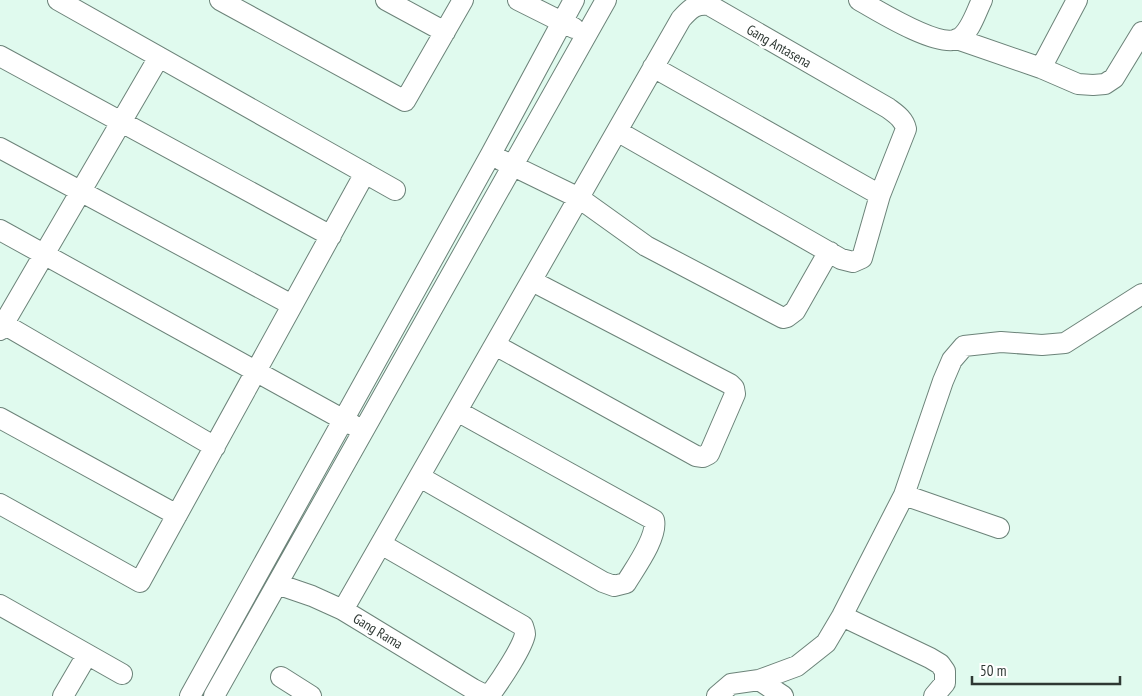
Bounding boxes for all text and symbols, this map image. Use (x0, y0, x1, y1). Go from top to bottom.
street label: Gang Antasena (743, 20, 815, 72)
street label: Gang Rama (350, 609, 406, 653)
scale bar (972, 654, 1120, 686)
text: 50 m (980, 661, 1006, 680)

